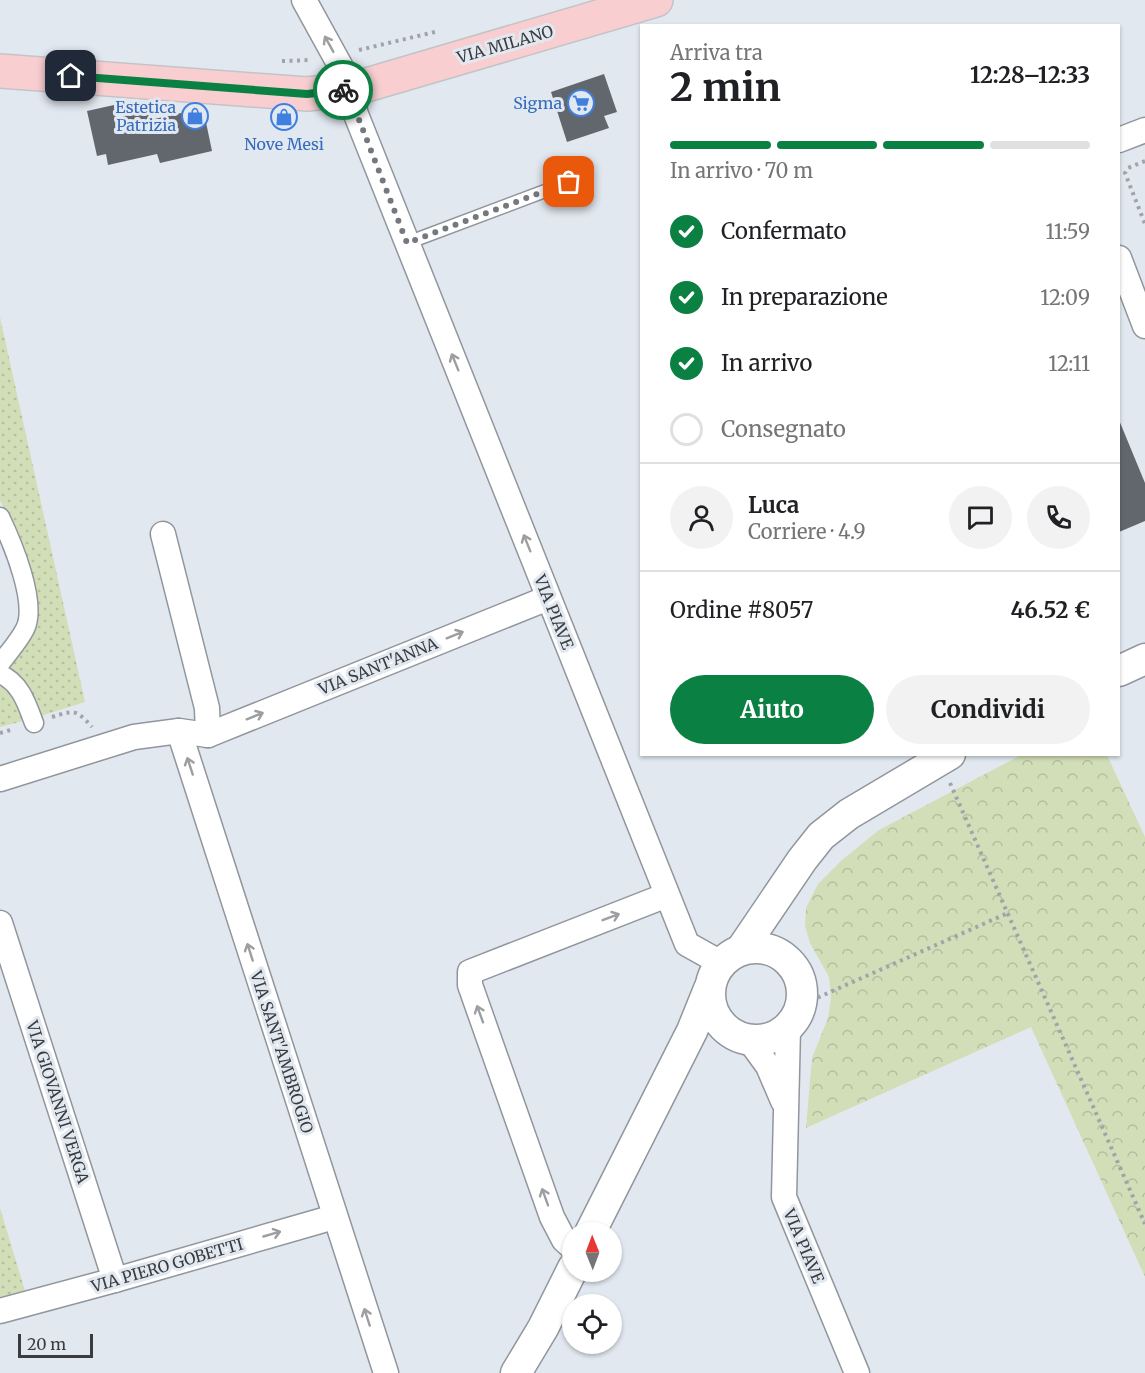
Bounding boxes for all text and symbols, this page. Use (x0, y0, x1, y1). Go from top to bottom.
street label: VIA MILANO (454, 21, 556, 68)
one-way arrow (322, 36, 334, 53)
text: Arriva tra (670, 40, 763, 65)
pin (45, 50, 96, 101)
icon: home (54, 59, 87, 92)
courier (313, 60, 373, 120)
text: 12:28–12:33 (970, 61, 1090, 89)
text: 2 min (670, 63, 781, 112)
icon: bike (327, 74, 360, 107)
supermarket icon: Sigma (566, 88, 596, 118)
place label: Sigma (513, 93, 562, 113)
place label: Estetica Patrizia (115, 97, 176, 135)
shop icon: Estetica Patrizia (180, 101, 210, 131)
shop icon: Nove Mesi (269, 102, 299, 132)
place label: Nove Mesi (244, 134, 324, 154)
pin (543, 156, 594, 207)
text: In arrivo · 70 m (670, 158, 813, 183)
icon: bag (552, 165, 585, 198)
icon: check (670, 215, 703, 248)
text: Confermato (721, 217, 846, 245)
text: 11:59 (1045, 219, 1090, 244)
icon: check (670, 281, 703, 314)
text: In preparazione (721, 283, 888, 311)
text: 12:09 (1040, 285, 1090, 310)
icon: check (670, 347, 703, 380)
text: In arrivo (721, 349, 812, 377)
text: 12:11 (1048, 351, 1090, 376)
one-way arrow (449, 354, 460, 372)
text: Consegnato (721, 415, 846, 443)
button: person (670, 486, 733, 549)
button: chat (949, 486, 1012, 549)
button: phone (1027, 486, 1090, 549)
text: Luca (748, 491, 799, 519)
text: Corriere · 4.9 (748, 519, 866, 544)
one-way arrow (521, 535, 532, 553)
street label: VIA PIAVE (530, 571, 578, 653)
text: Ordine #8057 (670, 596, 813, 624)
text: 46.52 € (1010, 596, 1090, 624)
one-way arrow (446, 629, 464, 640)
street label: VIA SANT'ANNA (315, 633, 441, 699)
button: Aiuto (670, 675, 874, 744)
button: Condividi (886, 675, 1090, 744)
one-way arrow (245, 710, 264, 721)
one-way arrow (184, 757, 195, 776)
one-way arrow (601, 911, 620, 922)
one-way arrow (244, 943, 255, 962)
street label: VIA SANT'AMBROGIO (246, 967, 318, 1136)
one-way arrow (473, 1005, 484, 1024)
street label: VIA GIOVANNI VERGA (22, 1017, 94, 1187)
one-way arrow (539, 1188, 550, 1207)
street label: VIA PIAVE (779, 1205, 829, 1287)
north arrow (562, 1222, 622, 1282)
map controls (562, 1222, 622, 1354)
one-way arrow (262, 1228, 281, 1239)
street label: VIA PIERO GOBETTI (88, 1234, 245, 1297)
button: locate (562, 1294, 622, 1354)
one-way arrow (361, 1308, 372, 1327)
scale bar (18, 1331, 93, 1358)
text: 20 m (27, 1334, 66, 1354)

